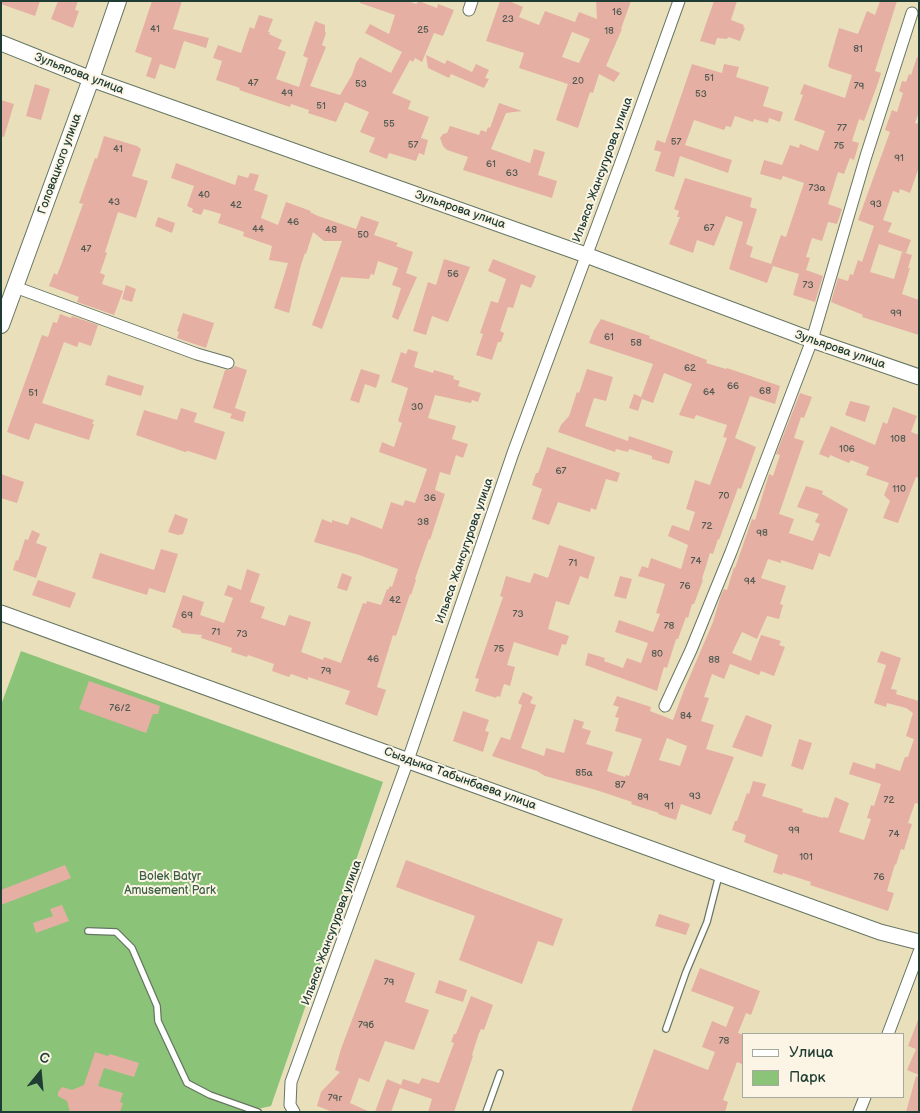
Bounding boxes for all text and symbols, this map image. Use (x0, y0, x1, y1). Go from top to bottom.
house number: 16 (612, 6, 622, 18)
house number: 23 (502, 13, 514, 25)
house number: 41 (150, 23, 160, 35)
house number: 25 (417, 24, 429, 36)
house number: 18 (604, 25, 614, 37)
house number: 81 (853, 43, 863, 55)
street label: Зульярова улица (32, 50, 126, 98)
house number: 51 (704, 72, 714, 84)
house number: 20 (572, 75, 584, 87)
house number: 47 (247, 77, 259, 89)
house number: 53 (355, 78, 367, 90)
house number: 79 (854, 80, 864, 92)
house number: 49 (281, 87, 293, 99)
house number: 53 (695, 88, 707, 100)
street label: Ильяса Жансугурова улица (570, 95, 636, 245)
house number: 51 (316, 100, 326, 112)
street label: Головацкого улица (35, 112, 85, 216)
house number: 55 (383, 118, 395, 130)
house number: 77 (837, 122, 847, 134)
house number: 57 (671, 136, 681, 148)
house number: 57 (408, 139, 418, 151)
house number: 75 (834, 140, 844, 152)
house number: 41 (113, 143, 123, 155)
house number: 91 (894, 152, 904, 164)
house number: 61 (486, 158, 496, 170)
house number: 63 (506, 167, 518, 179)
house number: 73а (809, 182, 825, 194)
street label: Зульярова улица (413, 188, 507, 232)
house number: 40 (198, 189, 210, 201)
house number: 43 (108, 196, 120, 208)
house number: 93 (870, 198, 882, 210)
house number: 42 (230, 199, 242, 211)
house number: 46 (287, 216, 299, 228)
house number: 67 (703, 222, 715, 234)
house number: 44 (252, 223, 264, 235)
house number: 48 (325, 224, 337, 236)
house number: 50 (357, 229, 369, 241)
house number: 47 (80, 243, 92, 255)
house number: 56 (447, 268, 459, 280)
house number: 73 (802, 279, 814, 291)
house number: 99 (890, 307, 902, 319)
street label: Зульярова улица (793, 328, 887, 372)
house number: 61 (604, 331, 614, 343)
house number: 58 (630, 337, 642, 349)
house number: 62 (684, 362, 696, 374)
house number: 66 (727, 380, 739, 392)
house number: 68 (759, 385, 771, 397)
house number: 64 (703, 386, 715, 398)
house number: 51 (28, 387, 38, 399)
house number: 30 (411, 401, 423, 413)
house number: 108 (890, 433, 906, 445)
house number: 106 (839, 443, 855, 455)
house number: 67 (555, 465, 567, 477)
street label: Ильяса Жансугурова улица (433, 476, 497, 626)
house number: 110 (892, 483, 906, 495)
house number: 70 (719, 490, 729, 502)
house number: 36 (424, 492, 436, 504)
house number: 38 (417, 516, 429, 528)
house number: 72 (702, 520, 712, 532)
house number: 98 (756, 527, 768, 539)
house number: 74 (690, 555, 702, 567)
house number: 71 (569, 557, 577, 569)
house number: 94 (744, 575, 756, 587)
house number: 76 (679, 580, 691, 592)
house number: 42 (389, 594, 401, 606)
house number: 73 (512, 608, 524, 620)
house number: 69 (181, 609, 193, 621)
house number: 78 (664, 620, 674, 632)
house number: 71 (212, 626, 220, 638)
house number: 73 (236, 628, 248, 640)
house number: 75 (494, 643, 504, 655)
house number: 80 (651, 648, 663, 660)
house number: 46 (367, 653, 379, 665)
house number: 88 (708, 654, 720, 666)
house number: 79 (321, 665, 331, 677)
house number: 76/2 (109, 702, 131, 714)
house number: 84 (680, 710, 692, 722)
street label: Сыздыка Табынбаева улица (382, 745, 538, 813)
house number: 85а (575, 767, 593, 779)
house number: 87 (615, 779, 625, 791)
house number: 93 (689, 790, 701, 802)
house number: 89 (637, 791, 649, 803)
house number: 72 (884, 794, 894, 806)
house number: 91 (664, 800, 674, 812)
house number: 99 (788, 824, 800, 836)
house number: 74 (888, 828, 900, 840)
house number: 101 (799, 851, 813, 863)
street label: Ильяса Жансугурова улица (299, 858, 365, 1008)
park label: Bolek Batyr Amusement Park (124, 870, 216, 898)
house number: 76 (873, 871, 885, 883)
house number: 79 (384, 976, 394, 988)
house number: 79б (358, 1019, 374, 1031)
legend (742, 1033, 905, 1098)
house number: 78 (719, 1035, 729, 1047)
text: Улица (789, 1043, 833, 1062)
north arrow (15, 1048, 65, 1098)
text: С (37, 1049, 52, 1068)
text: Парк (789, 1068, 826, 1087)
house number: 79г (328, 1092, 342, 1104)

